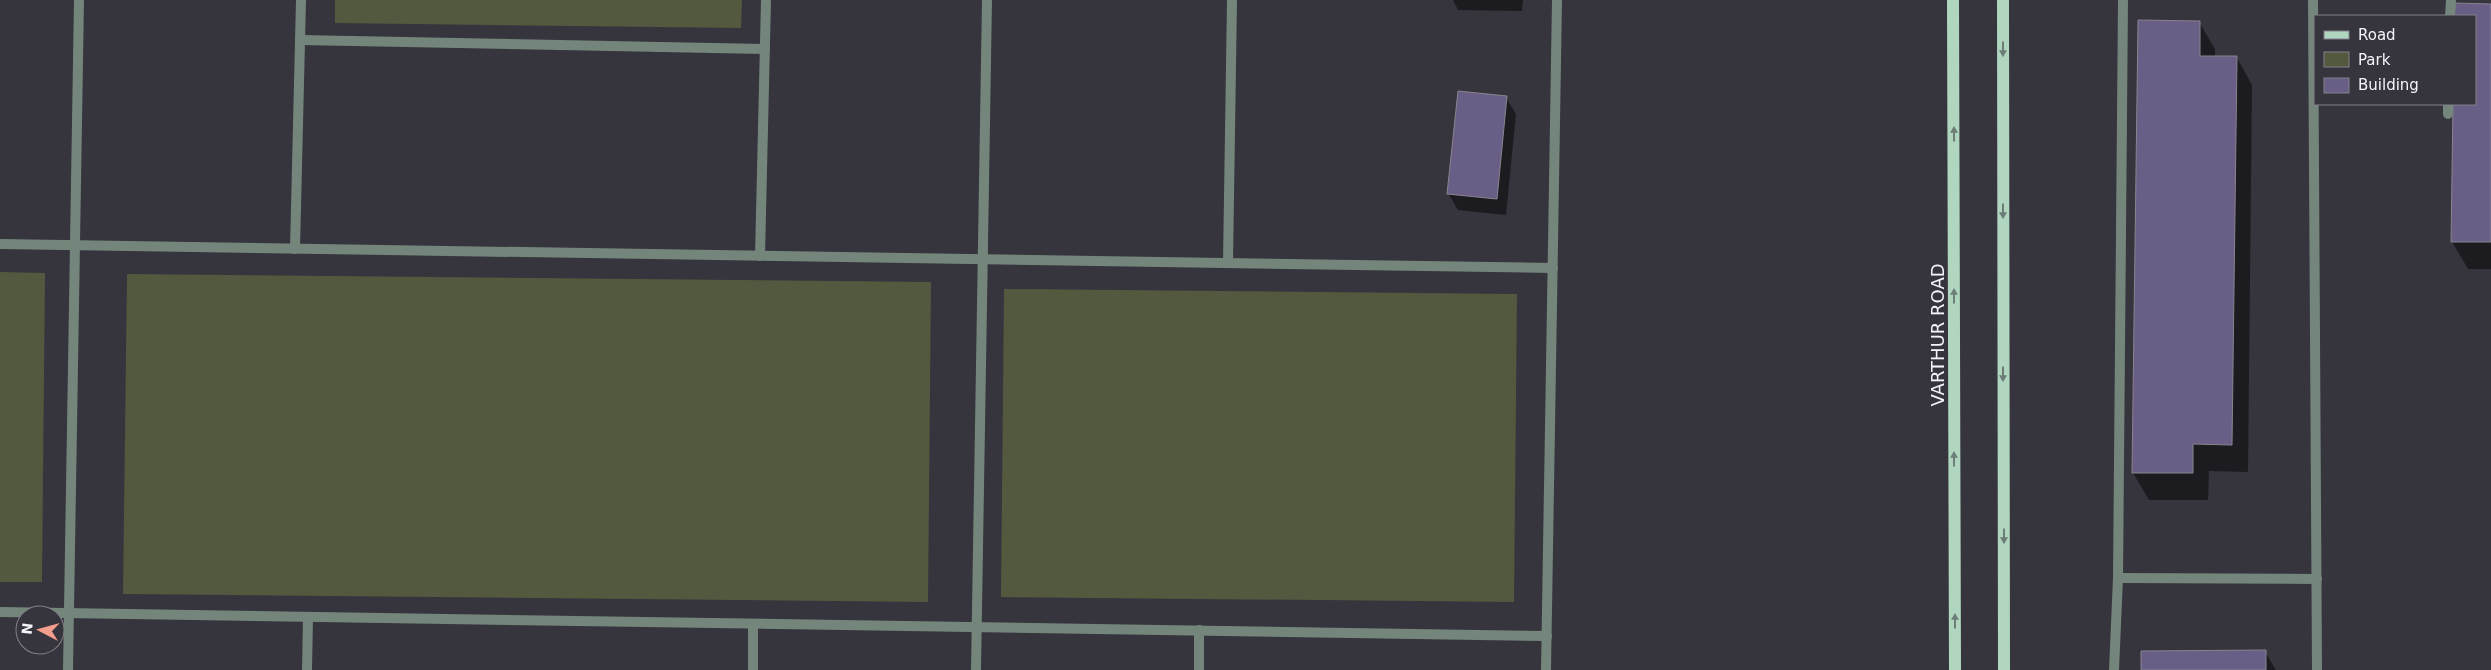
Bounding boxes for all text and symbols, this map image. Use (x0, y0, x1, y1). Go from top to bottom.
legend (2314, 15, 2476, 105)
text: Road (2358, 26, 2396, 44)
one-way arrow (1999, 41, 2007, 57)
text: Park (2358, 51, 2391, 69)
text: Building (2358, 76, 2419, 94)
one-way arrow (1949, 126, 1957, 142)
one-way arrow (1999, 203, 2007, 219)
street label: VARTHUR ROAD (1927, 263, 1948, 407)
one-way arrow (1950, 288, 1958, 304)
one-way arrow (2000, 366, 2008, 382)
one-way arrow (1950, 451, 1958, 467)
one-way arrow (2000, 528, 2008, 544)
north arrow (15, 605, 65, 655)
one-way arrow (1951, 613, 1959, 629)
text: N (19, 622, 36, 635)

